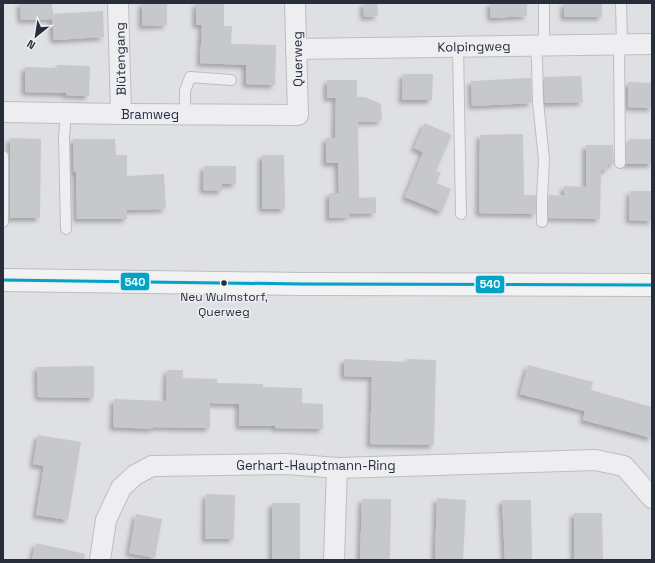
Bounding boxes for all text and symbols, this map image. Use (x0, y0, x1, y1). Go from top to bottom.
north arrow (16, 16, 56, 56)
street label: Blütengang (111, 22, 130, 96)
street label: Querweg (289, 31, 306, 87)
text: N (24, 37, 38, 53)
street label: Kolpingweg (437, 37, 511, 56)
street label: Bramweg (121, 106, 179, 123)
line badge: 540 (120, 272, 150, 291)
text: 540 (125, 275, 145, 289)
line badge: 540 (475, 275, 505, 294)
text: 540 (480, 277, 500, 291)
marker: Neu Wulmstorf, Querweg (219, 278, 229, 288)
place label: Neu Wulmstorf, Querweg (180, 289, 268, 320)
street label: Gerhart-Hauptmann-Ring (236, 457, 396, 474)

